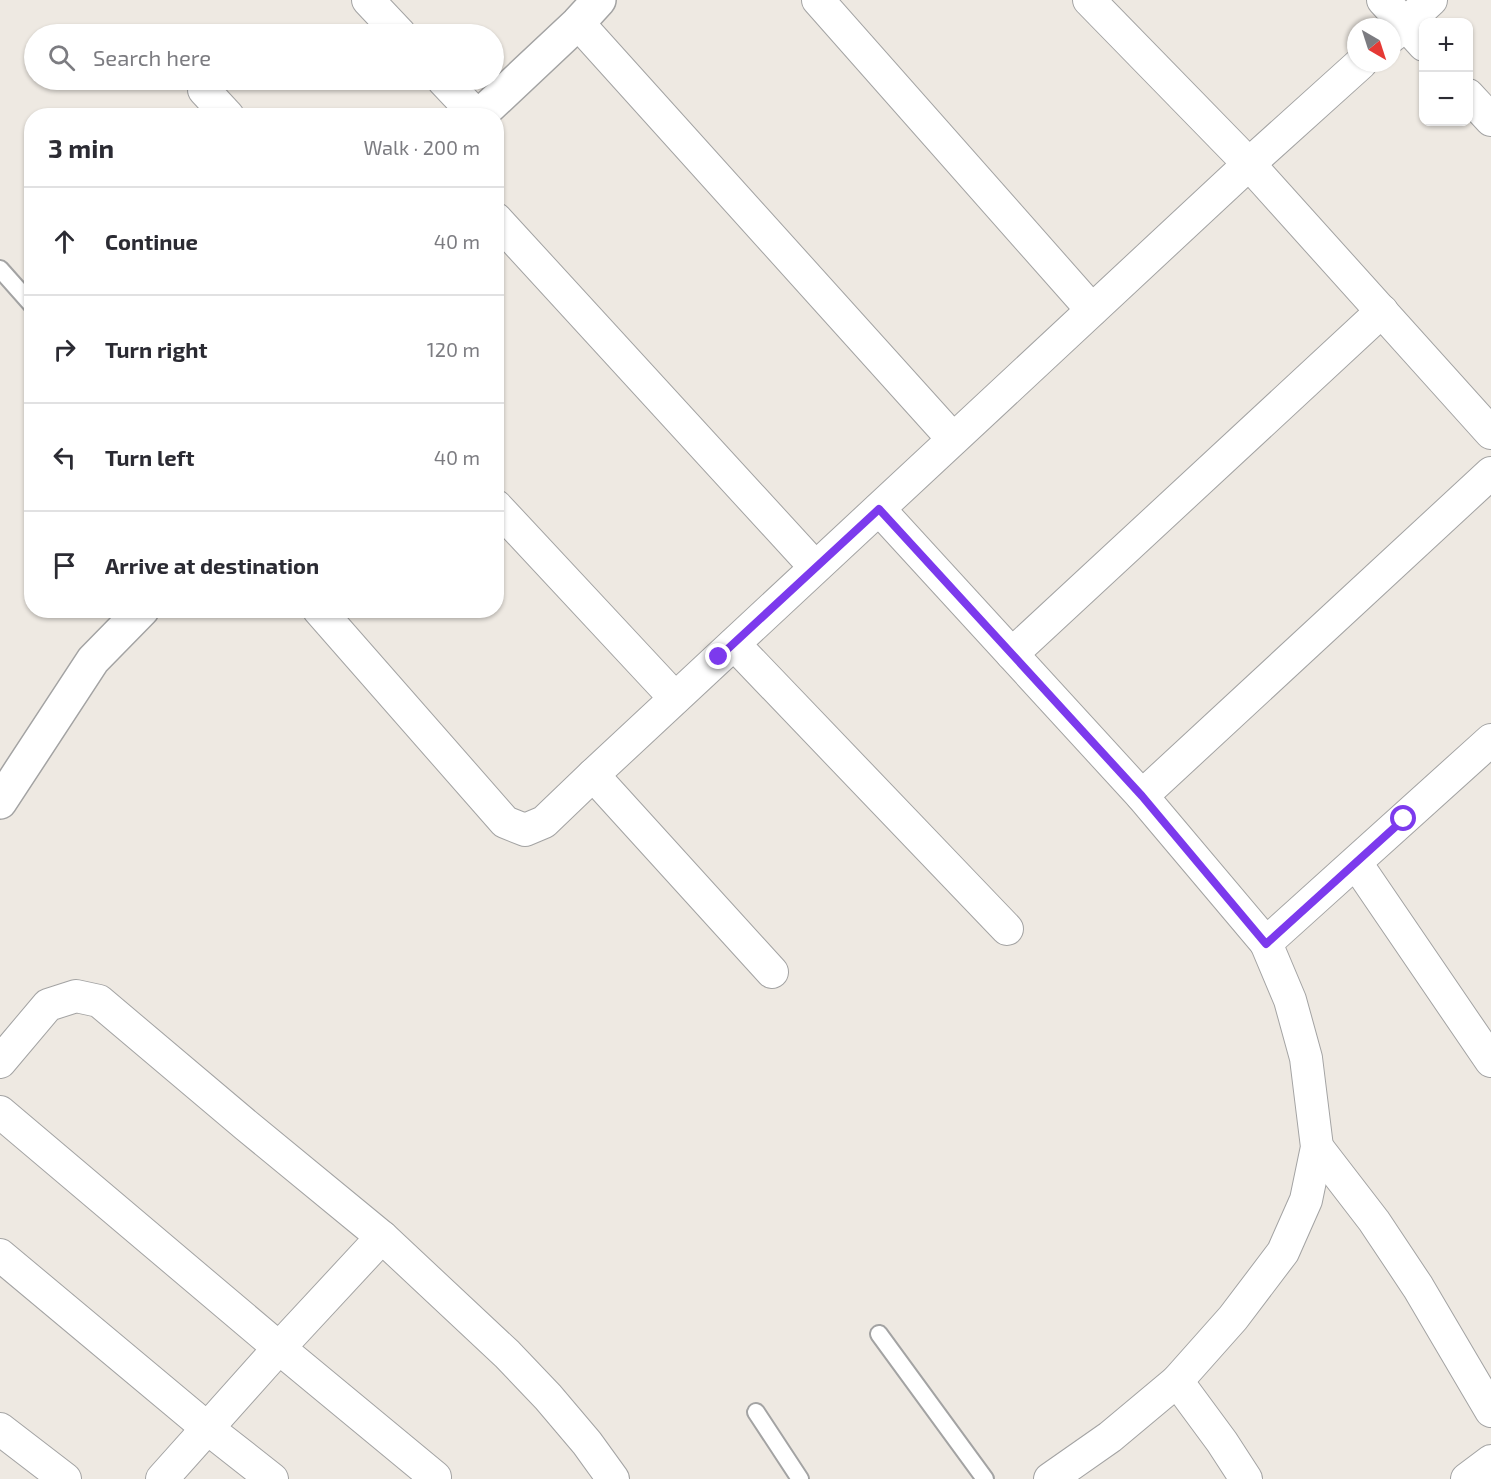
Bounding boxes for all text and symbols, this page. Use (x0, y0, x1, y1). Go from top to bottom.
north arrow (1347, 18, 1401, 72)
map controls (1419, 18, 1473, 126)
button: + (1419, 18, 1473, 72)
search box (24, 24, 504, 90)
icon: search (45, 41, 78, 74)
text: Search here (93, 44, 211, 70)
button: − (1419, 72, 1473, 126)
text: 3 min (48, 132, 114, 163)
text: Walk · 200 m (363, 135, 480, 159)
icon: ahead (48, 225, 81, 258)
text: Continue (105, 228, 198, 254)
text: 40 m (434, 229, 480, 253)
icon: right (48, 333, 81, 366)
text: Turn right (105, 336, 207, 362)
text: 120 m (427, 337, 480, 361)
icon: left (48, 441, 81, 474)
text: Turn left (105, 444, 194, 470)
text: 40 m (434, 445, 480, 469)
icon: arrive (48, 549, 81, 582)
text: Arrive at destination (105, 552, 319, 578)
route end (705, 643, 731, 669)
route start (1390, 805, 1416, 831)

